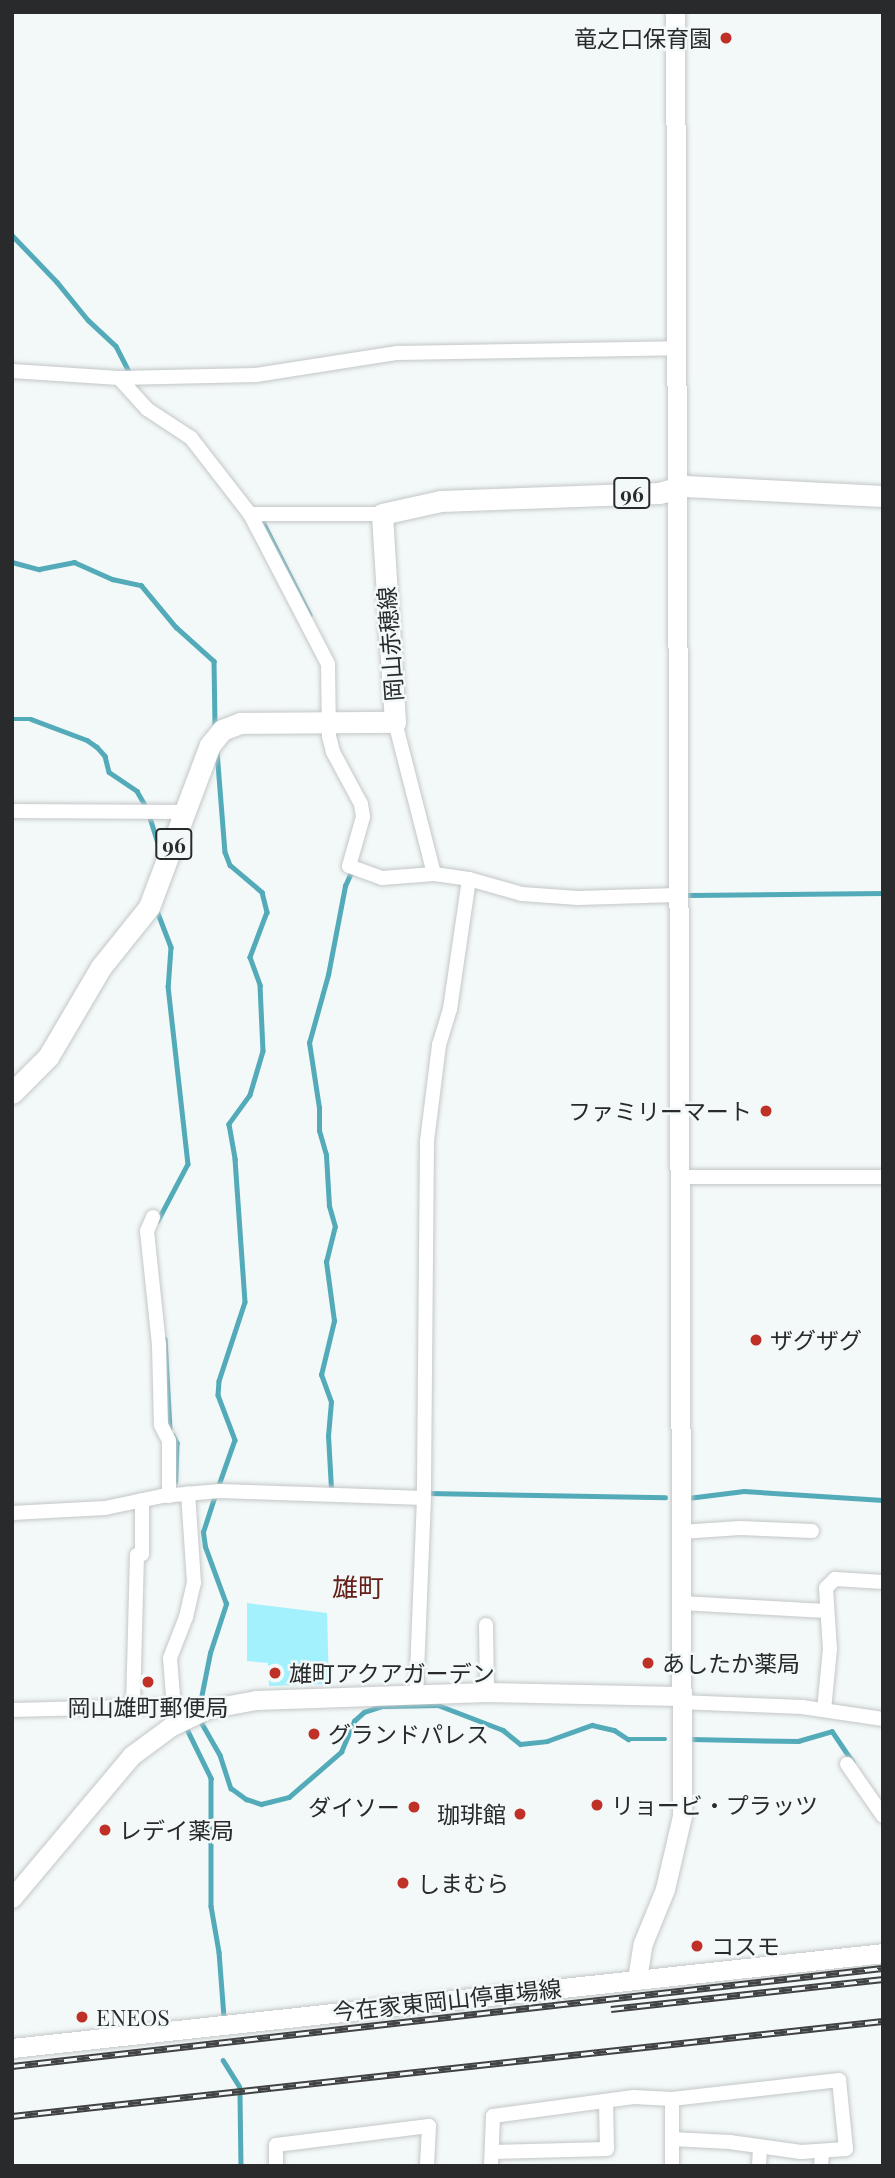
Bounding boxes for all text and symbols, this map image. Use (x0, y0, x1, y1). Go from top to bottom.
place label: 竜之口保育園 (574, 24, 712, 52)
marker: 竜之口保育園 (718, 30, 734, 46)
road number: 96 (613, 476, 651, 510)
street label: 岡山赤穂線 (372, 586, 408, 702)
road number: 96 (155, 826, 193, 862)
place label: ファミリーマート (568, 1097, 752, 1125)
marker: ファミリーマート (758, 1103, 774, 1119)
place label: ザグザグ (770, 1326, 862, 1354)
marker: ザグザグ (748, 1332, 764, 1348)
district label: 雄町 (332, 1571, 384, 1603)
place label: あしたか薬局 (662, 1649, 800, 1677)
marker: あしたか薬局 (640, 1655, 656, 1671)
place label: 雄町アクアガーデン (289, 1659, 496, 1687)
marker: 雄町アクアガーデン (267, 1665, 283, 1681)
marker: 岡山雄町郵便局 (140, 1674, 156, 1690)
place label: 岡山雄町郵便局 (68, 1693, 228, 1721)
place label: グランドパレス (328, 1720, 489, 1748)
marker: グランドパレス (306, 1726, 322, 1742)
place label: リョービ・プラッツ (611, 1791, 818, 1819)
place label: ダイソー (308, 1793, 400, 1821)
marker: リョービ・プラッツ (589, 1797, 605, 1813)
marker: ダイソー (406, 1799, 422, 1815)
place label: 珈琲館 (437, 1800, 506, 1828)
marker: 珈琲館 (512, 1806, 528, 1822)
place label: レデイ薬局 (119, 1816, 234, 1844)
marker: レデイ薬局 (97, 1822, 113, 1838)
place label: しまむら (417, 1869, 509, 1897)
marker: しまむら (395, 1875, 411, 1891)
place label: コスモ (711, 1932, 780, 1960)
marker: コスモ (689, 1938, 705, 1954)
street label: 今在家東岡山停車場線 (331, 1974, 563, 2026)
place label: ENEOS (96, 2003, 170, 2031)
marker: ENEOS (74, 2009, 90, 2025)

